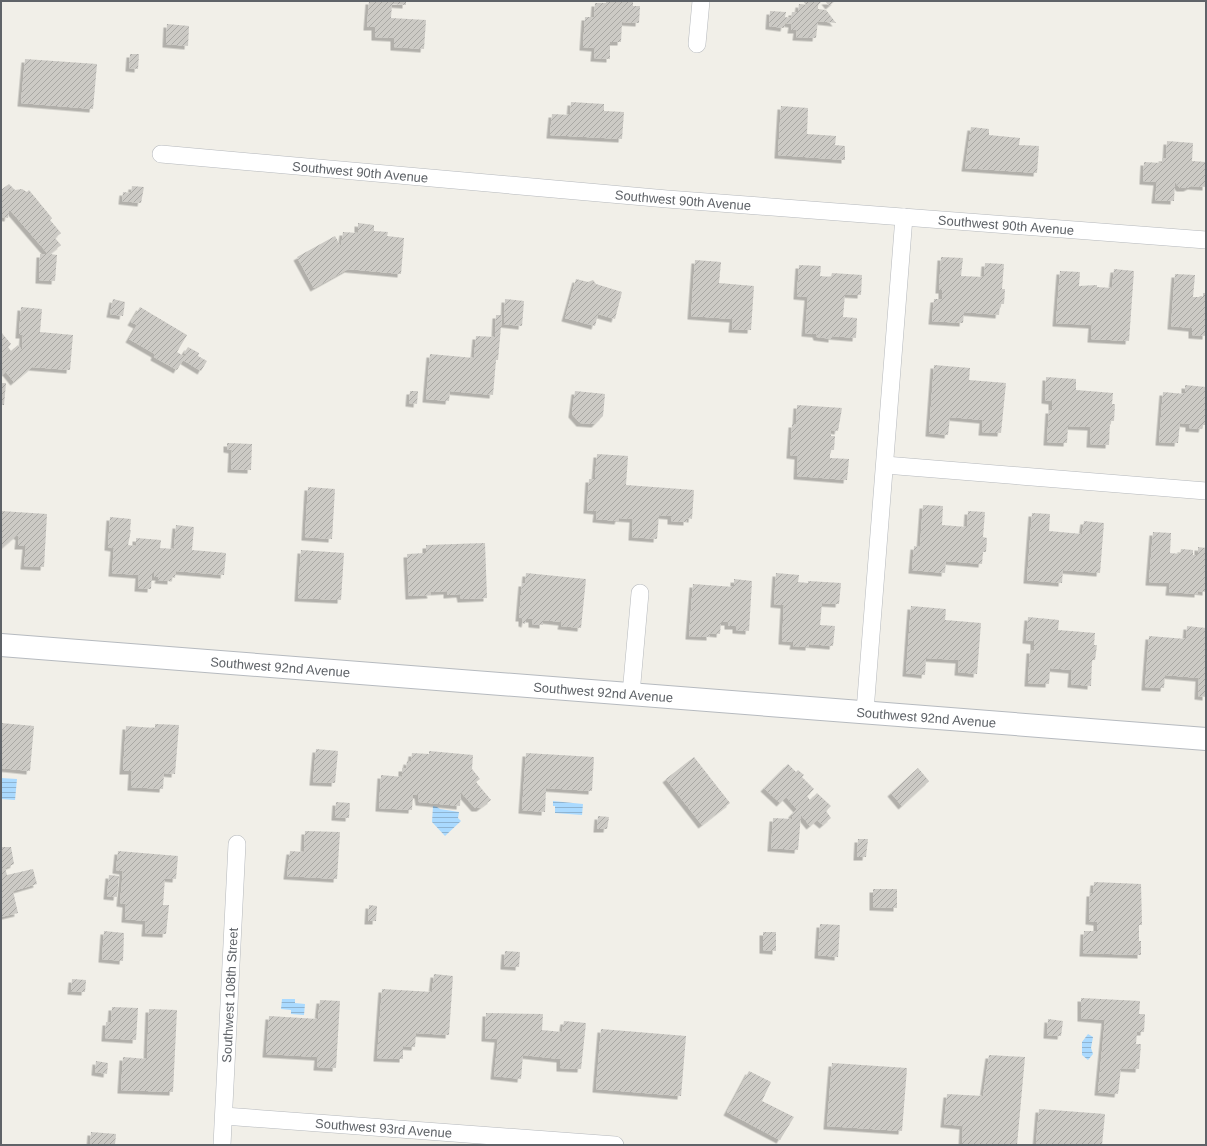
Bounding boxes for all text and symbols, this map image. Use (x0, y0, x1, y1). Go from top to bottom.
street label: Southwest 90th Avenue (292, 159, 429, 186)
street label: Southwest 90th Avenue (614, 187, 752, 213)
street label: Southwest 90th Avenue (937, 213, 1075, 238)
street label: Southwest 92nd Avenue (210, 654, 351, 680)
street label: Southwest 92nd Avenue (533, 680, 674, 705)
street label: Southwest 92nd Avenue (856, 705, 997, 731)
street label: Southwest 108th Street (219, 927, 241, 1063)
street label: Southwest 93rd Avenue (315, 1116, 452, 1141)

